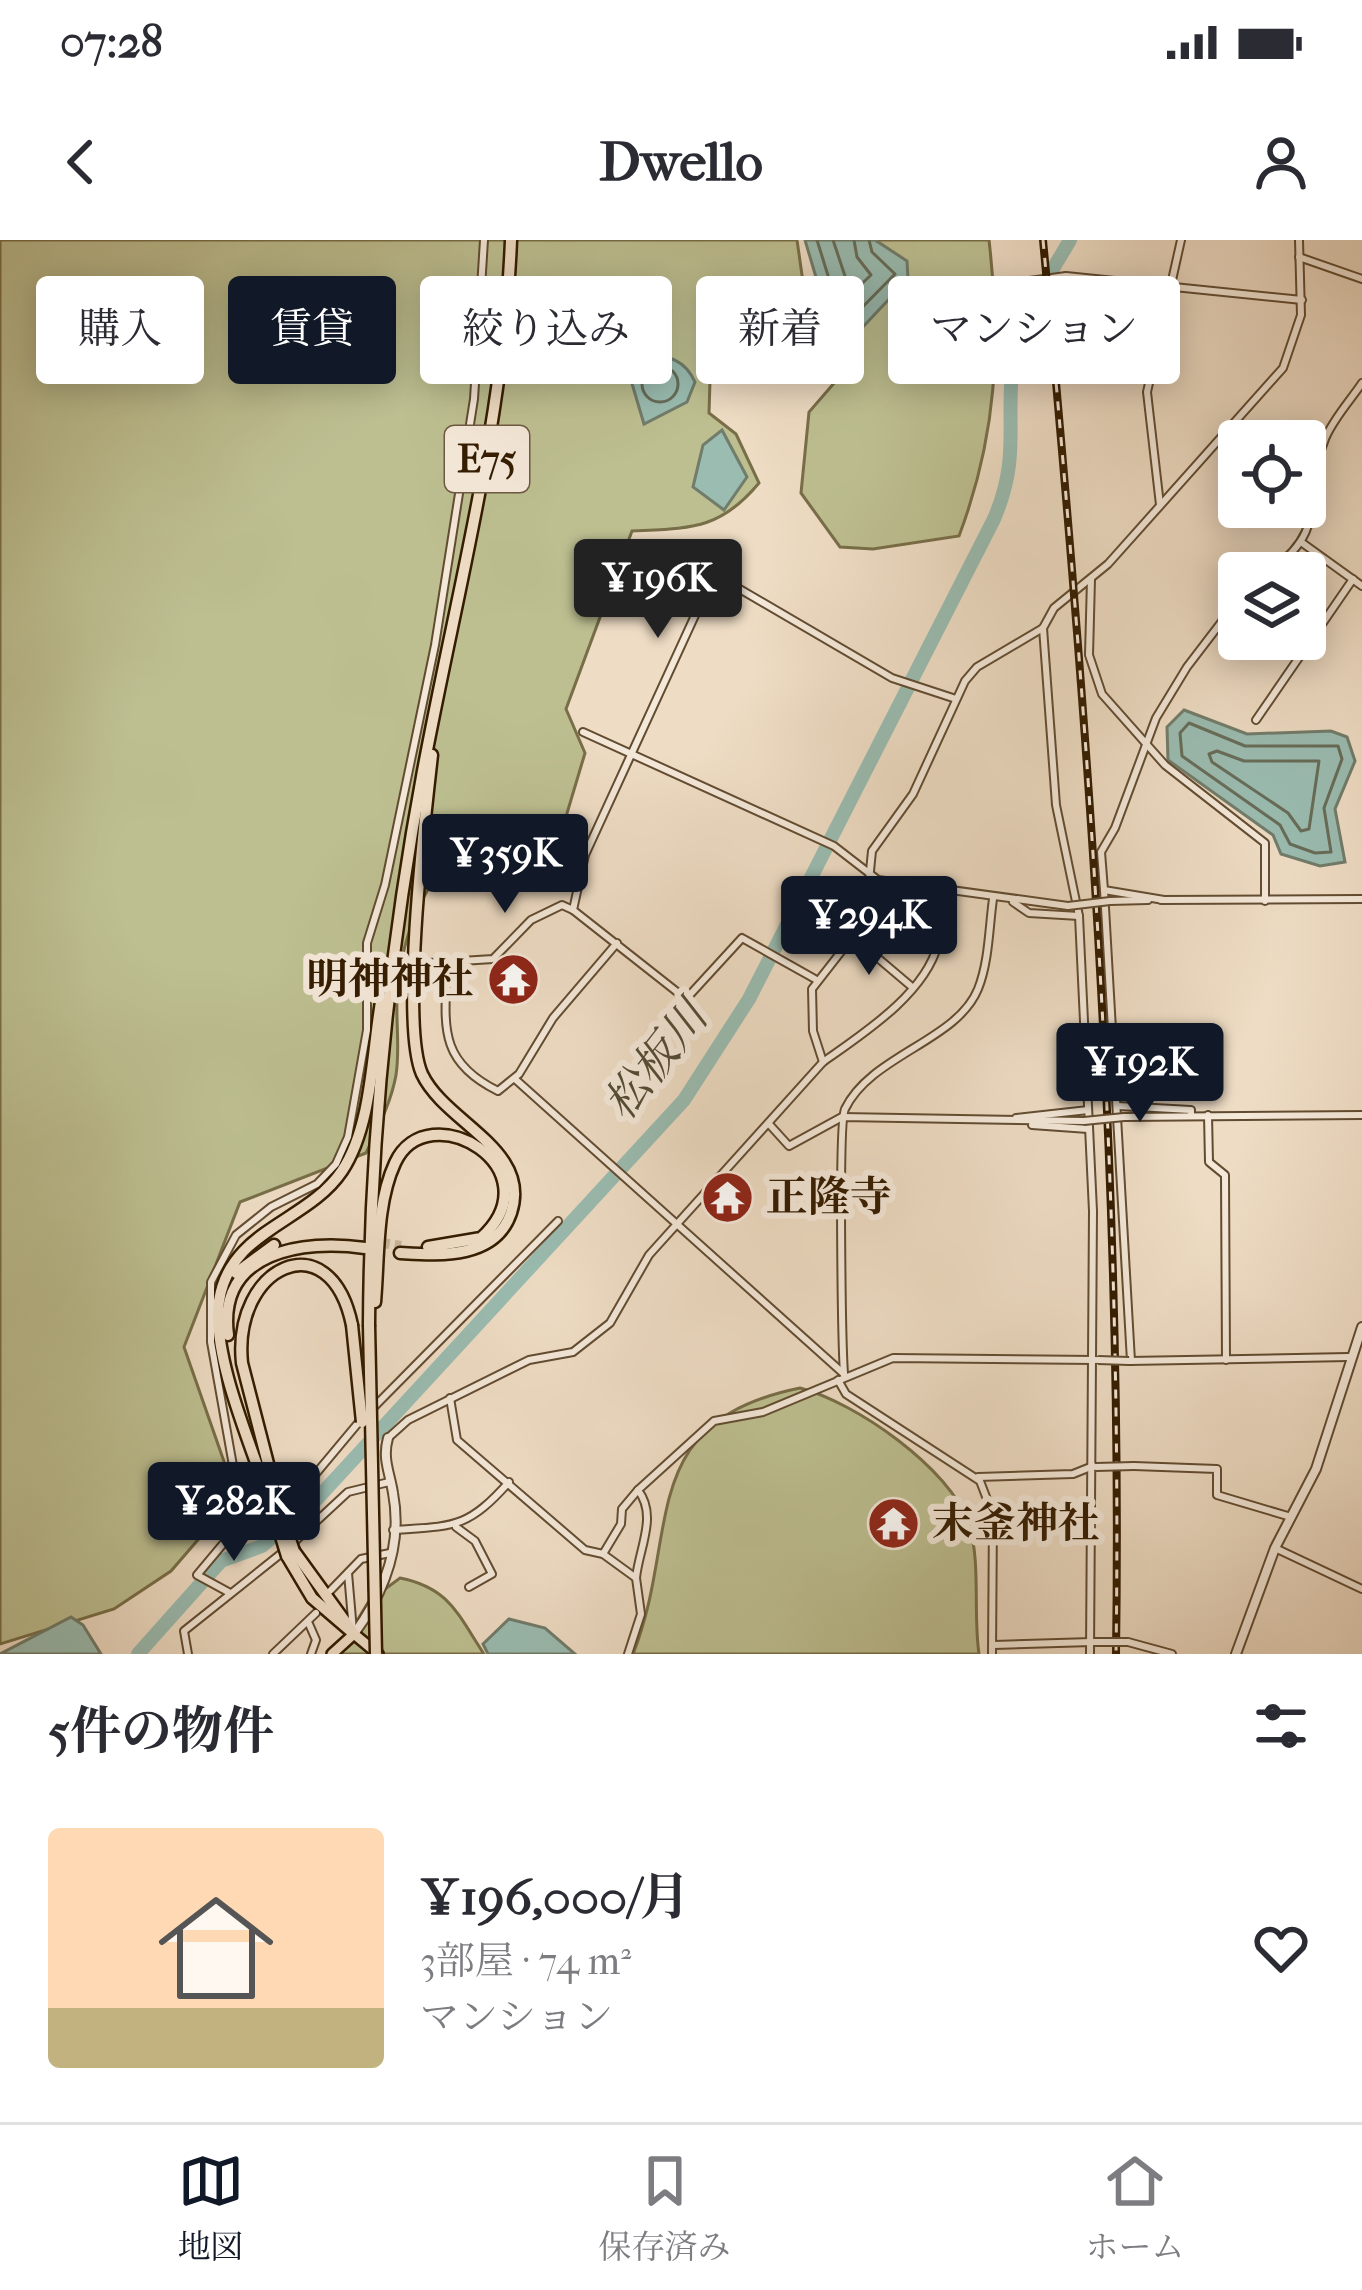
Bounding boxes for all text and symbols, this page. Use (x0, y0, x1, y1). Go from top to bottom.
text: 07:28 (60, 16, 163, 69)
icon: back (48, 129, 114, 195)
icon: person (1248, 129, 1314, 195)
text: Dwello (599, 131, 763, 194)
chip: 購入 (36, 276, 204, 384)
chip: 賃貸 (228, 276, 396, 384)
chip: 絞り込み (420, 276, 672, 384)
chip: 新着 (696, 276, 864, 384)
chip: マンション (888, 276, 1180, 384)
map controls (1218, 420, 1326, 660)
button: locate (1218, 420, 1326, 528)
road number: E75 (445, 426, 529, 492)
pin: ¥196K (574, 539, 742, 641)
button: layers (1218, 552, 1326, 660)
text: ¥196K (601, 555, 715, 601)
pin: ¥359K (421, 814, 589, 916)
text: ¥359K (449, 830, 561, 876)
pin: ¥294K (785, 876, 953, 978)
text: ¥294K (808, 892, 930, 938)
temple icon: 明神神社 (485, 951, 541, 1007)
place label: 明神神社 (306, 955, 474, 1004)
water label: 松板川 (594, 988, 722, 1131)
pin: ¥192K (1056, 1023, 1224, 1125)
text: ¥192K (1083, 1039, 1197, 1085)
temple icon: 正隆寺 (699, 1169, 755, 1225)
place label: 正隆寺 (766, 1173, 892, 1222)
pin: ¥282K (150, 1462, 318, 1564)
text: ¥282K (175, 1478, 293, 1524)
temple icon: 末釜神社 (865, 1495, 921, 1551)
place label: 末釜神社 (932, 1499, 1100, 1548)
icon: filters (1248, 1693, 1314, 1759)
text: 5件の物件 (48, 1701, 274, 1761)
text: ¥196,000/月 (420, 1867, 691, 1927)
icon: home (144, 1876, 288, 2020)
icon: heart (1248, 1915, 1314, 1981)
text: 3部屋 · 74 m² (420, 1938, 631, 1984)
text: マンション (420, 1994, 613, 2040)
tab: 地図 (178, 2148, 244, 2267)
tab: 保存済み (599, 2148, 731, 2267)
tab: ホーム (1086, 2148, 1185, 2267)

